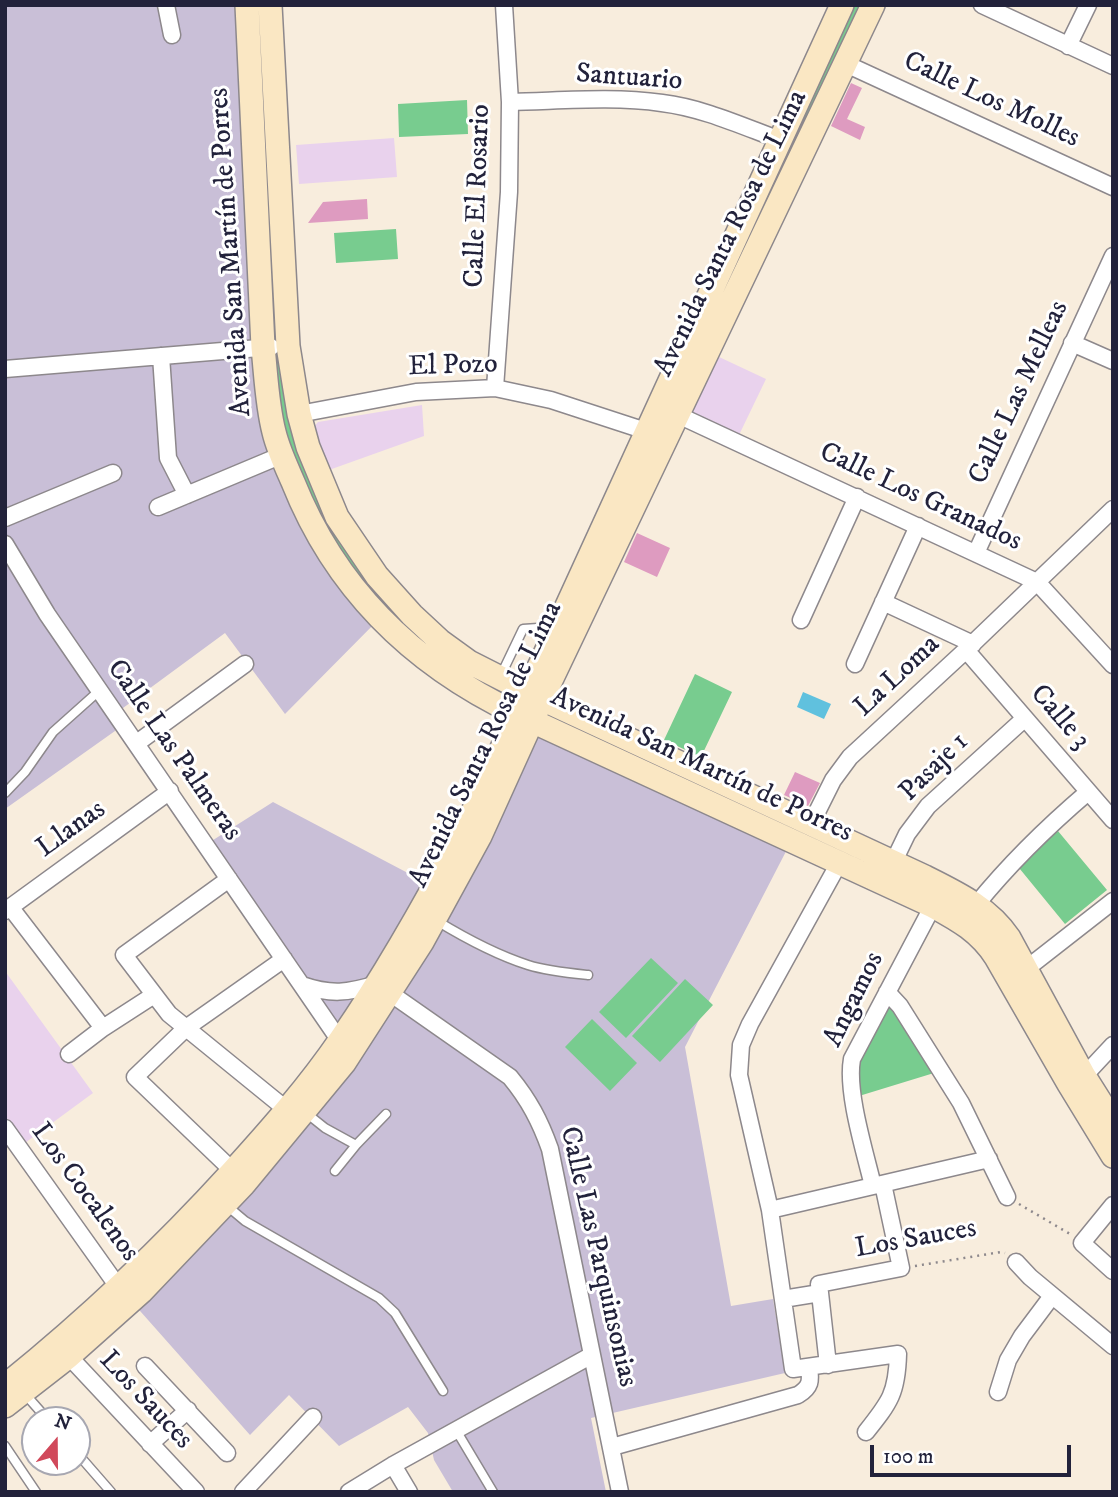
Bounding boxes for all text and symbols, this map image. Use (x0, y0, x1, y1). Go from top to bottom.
street label: Calle Los Molles (898, 46, 1084, 156)
street label: Santuario (575, 59, 683, 99)
street label: Avenida Santa Rosa de Lima (648, 86, 816, 382)
street label: Avenida San Martín de Porres (204, 87, 260, 417)
street label: Calle El Rosario (459, 104, 499, 288)
street label: Calle Las Melleas (963, 296, 1077, 490)
street label: El Pozo (408, 349, 498, 385)
street label: Calle Los Granados (814, 436, 1026, 560)
street label: Avenida Santa Rosa de Lima (403, 597, 571, 893)
street label: La Loma (848, 629, 948, 725)
street label: Calle Las Palmeras (98, 654, 248, 848)
street label: Calle 3 (1022, 679, 1096, 757)
street label: Avenida San Martín de Porres (545, 681, 857, 851)
street label: Pasaje 1 (893, 726, 977, 810)
street label: Llanas (31, 794, 113, 866)
street label: Angamos (818, 947, 892, 1053)
street label: Los Cocalenos (23, 1117, 145, 1269)
street label: Calle Las Parquinsonias (551, 1124, 643, 1390)
street label: Los Sauces (853, 1213, 979, 1267)
street label: Los Sauces (91, 1345, 199, 1457)
north arrow (21, 1406, 91, 1476)
text: N (51, 1409, 74, 1436)
scale bar (873, 1430, 1074, 1474)
text: 100 m (883, 1444, 934, 1470)

